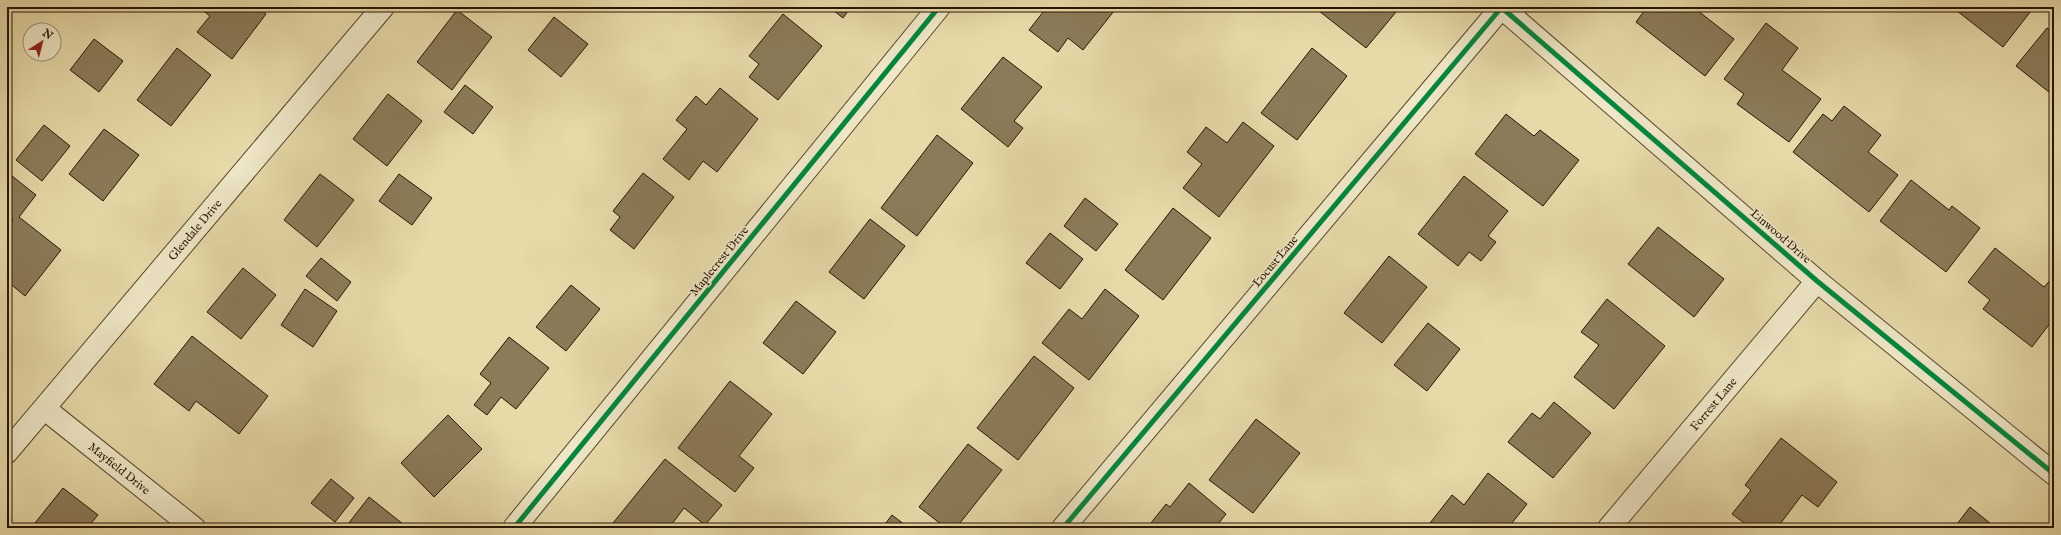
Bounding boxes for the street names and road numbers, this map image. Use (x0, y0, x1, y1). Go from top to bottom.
street label: Glendale Drive (165, 196, 226, 264)
street label: Linwood Drive (1747, 206, 1815, 267)
street label: Maplecrest Drive (687, 223, 753, 300)
street label: Locust Lane (1249, 232, 1302, 290)
street label: Forrest Lane (1687, 374, 1741, 434)
street label: Mayfield Drive (85, 439, 153, 498)

